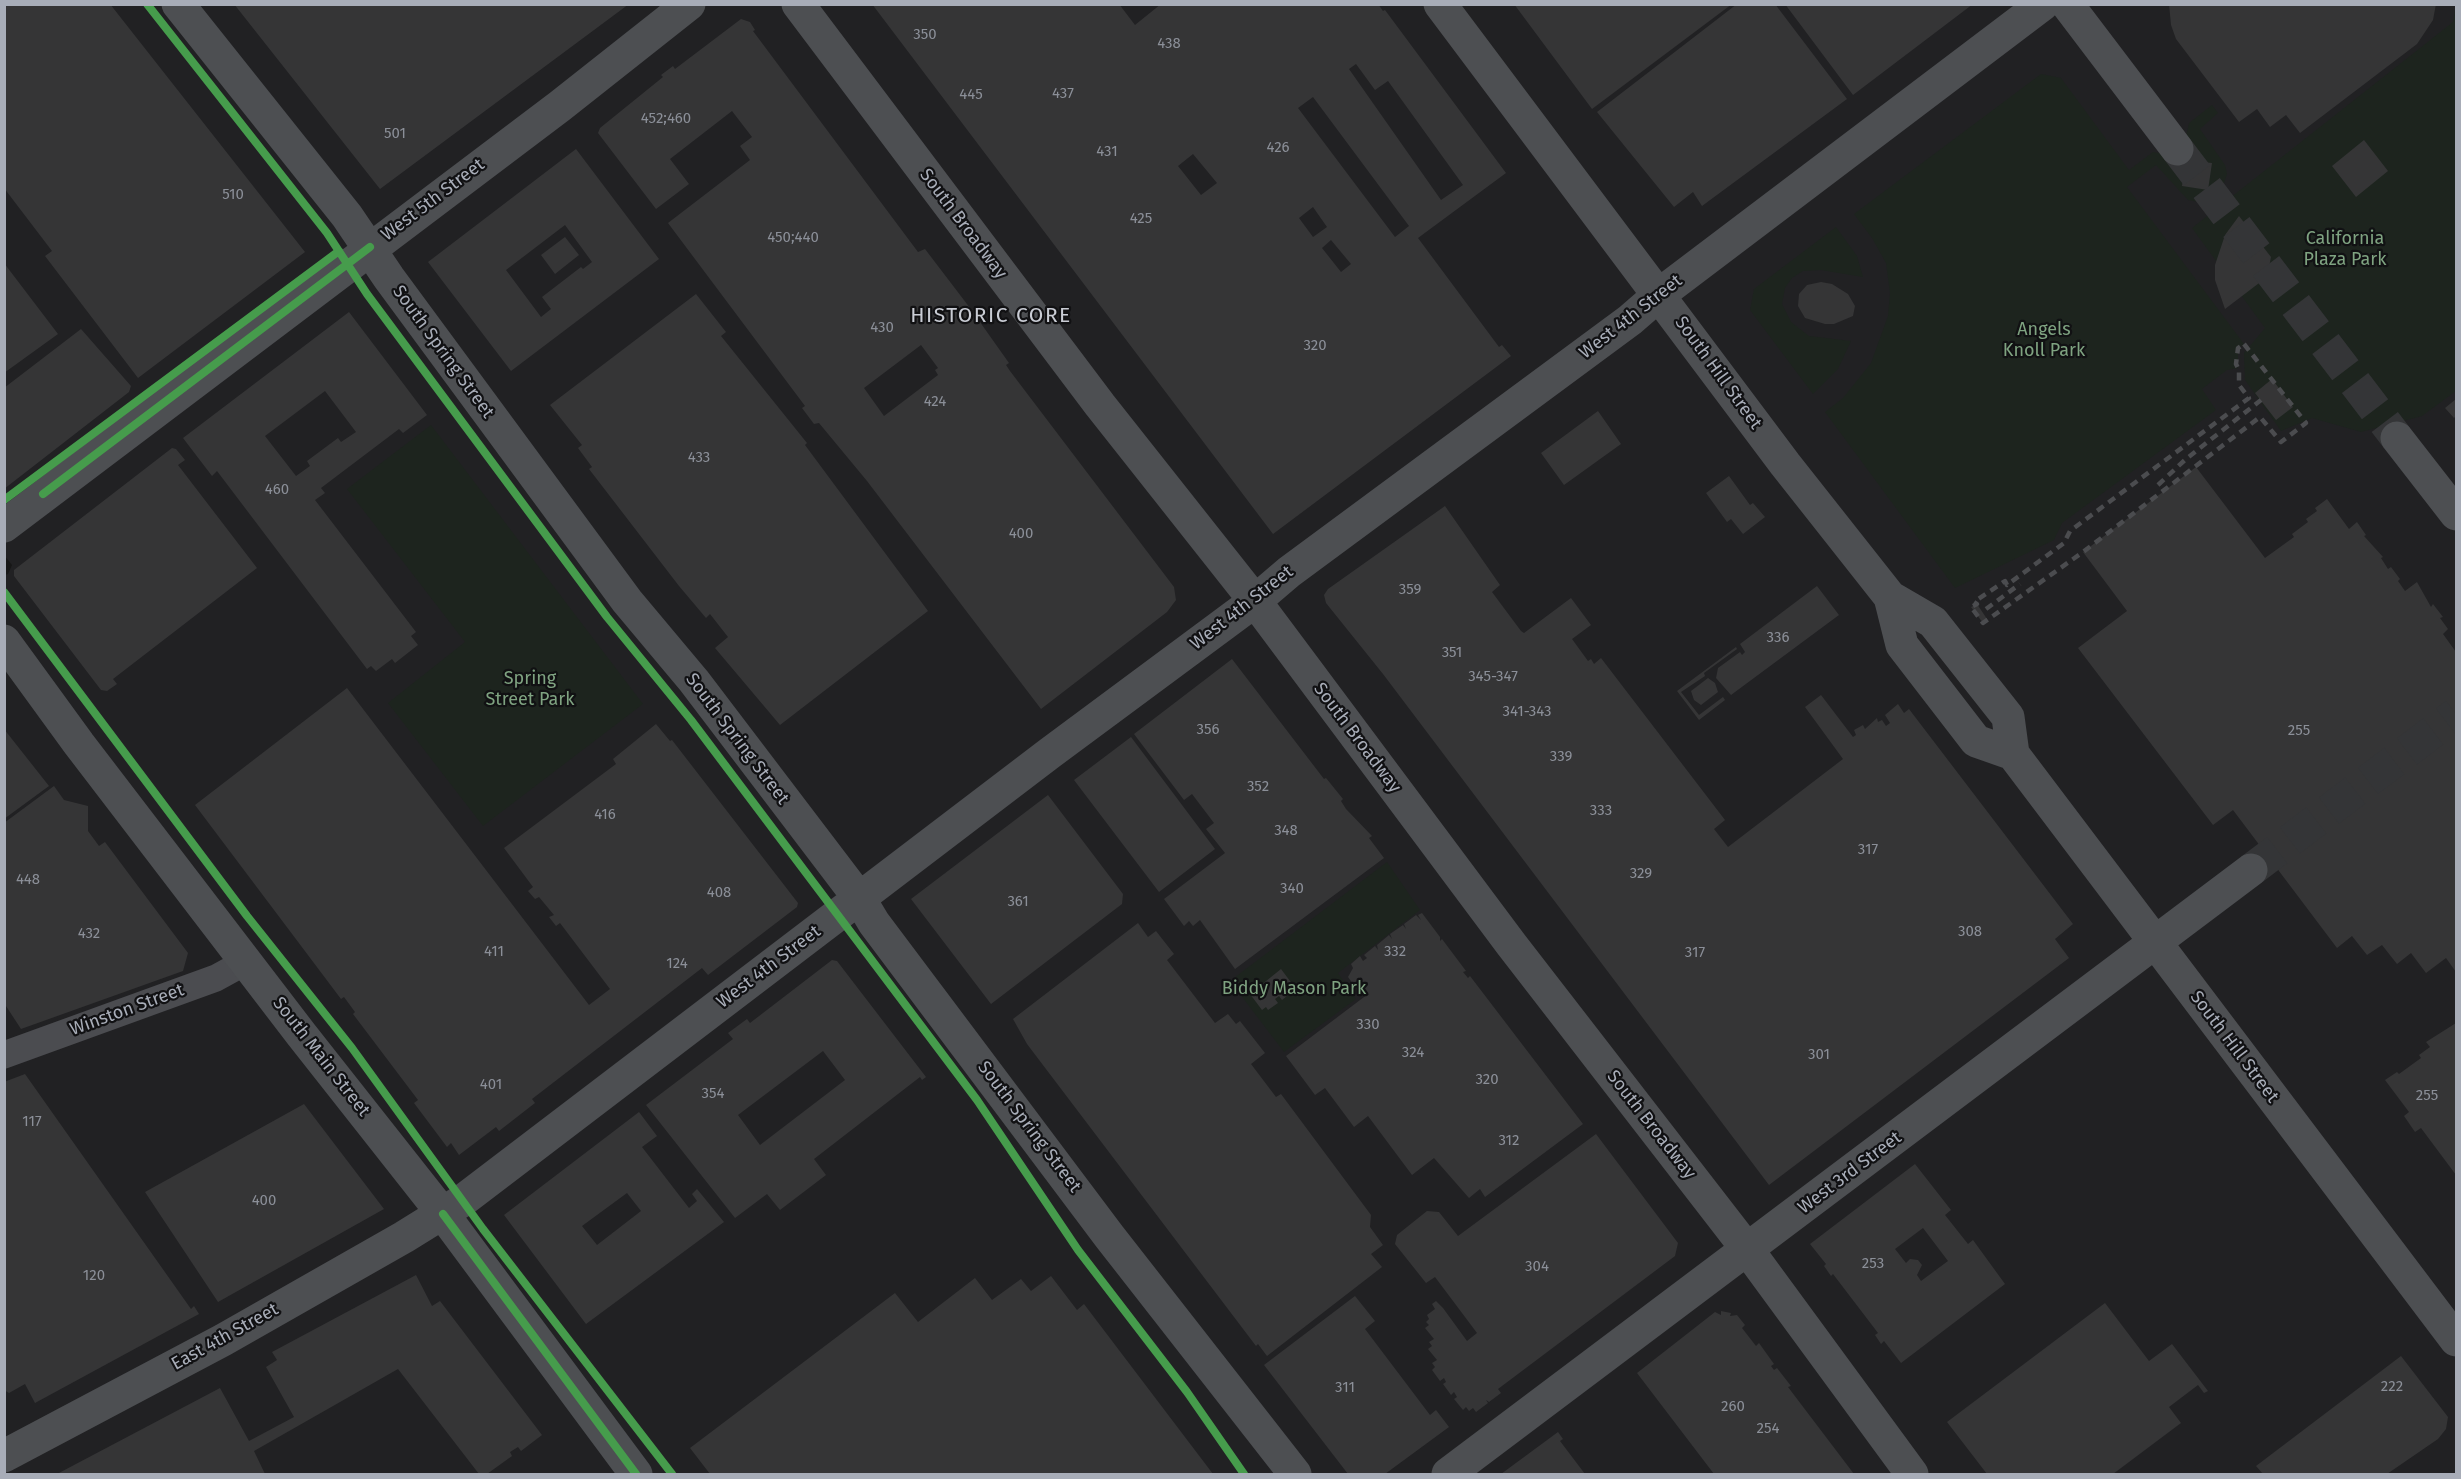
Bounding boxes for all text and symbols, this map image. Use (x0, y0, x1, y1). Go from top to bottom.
house number: 350 (913, 26, 937, 44)
house number: 438 (1157, 35, 1181, 53)
house number: 437 (1052, 85, 1074, 103)
house number: 445 (959, 86, 983, 104)
house number: 452;460 (641, 110, 691, 128)
house number: 501 (384, 125, 406, 143)
house number: 426 (1266, 139, 1290, 157)
house number: 431 (1096, 143, 1118, 161)
street label: West 5th Street (377, 154, 489, 246)
street label: South Broadway (915, 165, 1011, 283)
house number: 510 (222, 186, 244, 204)
house number: 425 (1130, 210, 1152, 228)
park label: California Plaza Park (2304, 228, 2386, 270)
house number: 450;440 (767, 229, 819, 247)
street label: West 4th Street (1575, 270, 1687, 364)
street label: South Spring Street (388, 281, 498, 423)
district label: HISTORIC CORE (910, 303, 1072, 329)
street label: South Hill Street (1670, 312, 1766, 434)
house number: 430 (870, 319, 894, 337)
park label: Angels Knoll Park (2003, 319, 2085, 362)
house number: 320 (1303, 337, 1327, 355)
house number: 424 (924, 393, 946, 411)
house number: 433 (688, 449, 710, 467)
house number: 460 (265, 481, 289, 499)
house number: 400 (1009, 525, 1033, 543)
street label: West 4th Street (1186, 561, 1298, 655)
house number: 359 (1399, 581, 1421, 599)
house number: 336 (1767, 629, 1789, 647)
house number: 351 (1442, 644, 1462, 662)
park label: Spring Street Park (485, 668, 575, 710)
house number: 345-347 (1468, 668, 1518, 686)
street label: South Spring Street (681, 669, 793, 809)
street label: South Broadway (1309, 679, 1405, 797)
house number: 341-343 (1503, 703, 1551, 721)
house number: 356 (1197, 721, 1219, 739)
house number: 255 (2288, 722, 2310, 740)
house number: 339 (1550, 748, 1572, 766)
house number: 352 (1247, 778, 1269, 796)
house number: 333 (1590, 802, 1612, 820)
house number: 416 (594, 806, 616, 824)
house number: 348 (1274, 822, 1298, 840)
house number: 317 (1858, 841, 1878, 859)
house number: 329 (1630, 865, 1652, 883)
house number: 448 (16, 871, 40, 889)
house number: 340 (1280, 880, 1304, 898)
house number: 408 (707, 884, 731, 902)
house number: 361 (1007, 893, 1029, 911)
street label: West 4th Street (713, 921, 825, 1013)
house number: 308 (1958, 923, 1982, 941)
house number: 432 (78, 925, 100, 943)
house number: 411 (484, 943, 504, 961)
house number: 332 (1384, 943, 1406, 961)
house number: 317 (1685, 944, 1705, 962)
house number: 124 (666, 955, 688, 973)
park label: Biddy Mason Park (1222, 978, 1366, 1000)
street label: Winston Street (67, 979, 187, 1041)
street label: South Hill Street (2185, 987, 2283, 1107)
street label: South Main Street (268, 993, 374, 1121)
house number: 330 (1356, 1016, 1380, 1034)
house number: 324 (1402, 1044, 1424, 1062)
house number: 301 (1808, 1046, 1830, 1064)
street label: South Spring Street (973, 1057, 1085, 1197)
street label: South Broadway (1602, 1066, 1700, 1184)
house number: 320 (1475, 1071, 1499, 1089)
house number: 401 (480, 1076, 502, 1094)
house number: 354 (702, 1085, 724, 1103)
house number: 255 (2416, 1087, 2438, 1105)
house number: 117 (22, 1113, 42, 1131)
street label: West 3rd Street (1794, 1127, 1906, 1219)
house number: 312 (1498, 1132, 1520, 1150)
house number: 400 (252, 1192, 276, 1210)
house number: 253 (1862, 1255, 1884, 1273)
house number: 304 (1525, 1258, 1549, 1276)
house number: 120 (83, 1267, 105, 1285)
street label: East 4th Street (168, 1299, 282, 1375)
house number: 222 (2381, 1378, 2403, 1396)
house number: 311 (1335, 1379, 1355, 1397)
house number: 260 (1721, 1398, 1745, 1416)
house number: 254 (1757, 1420, 1779, 1438)

